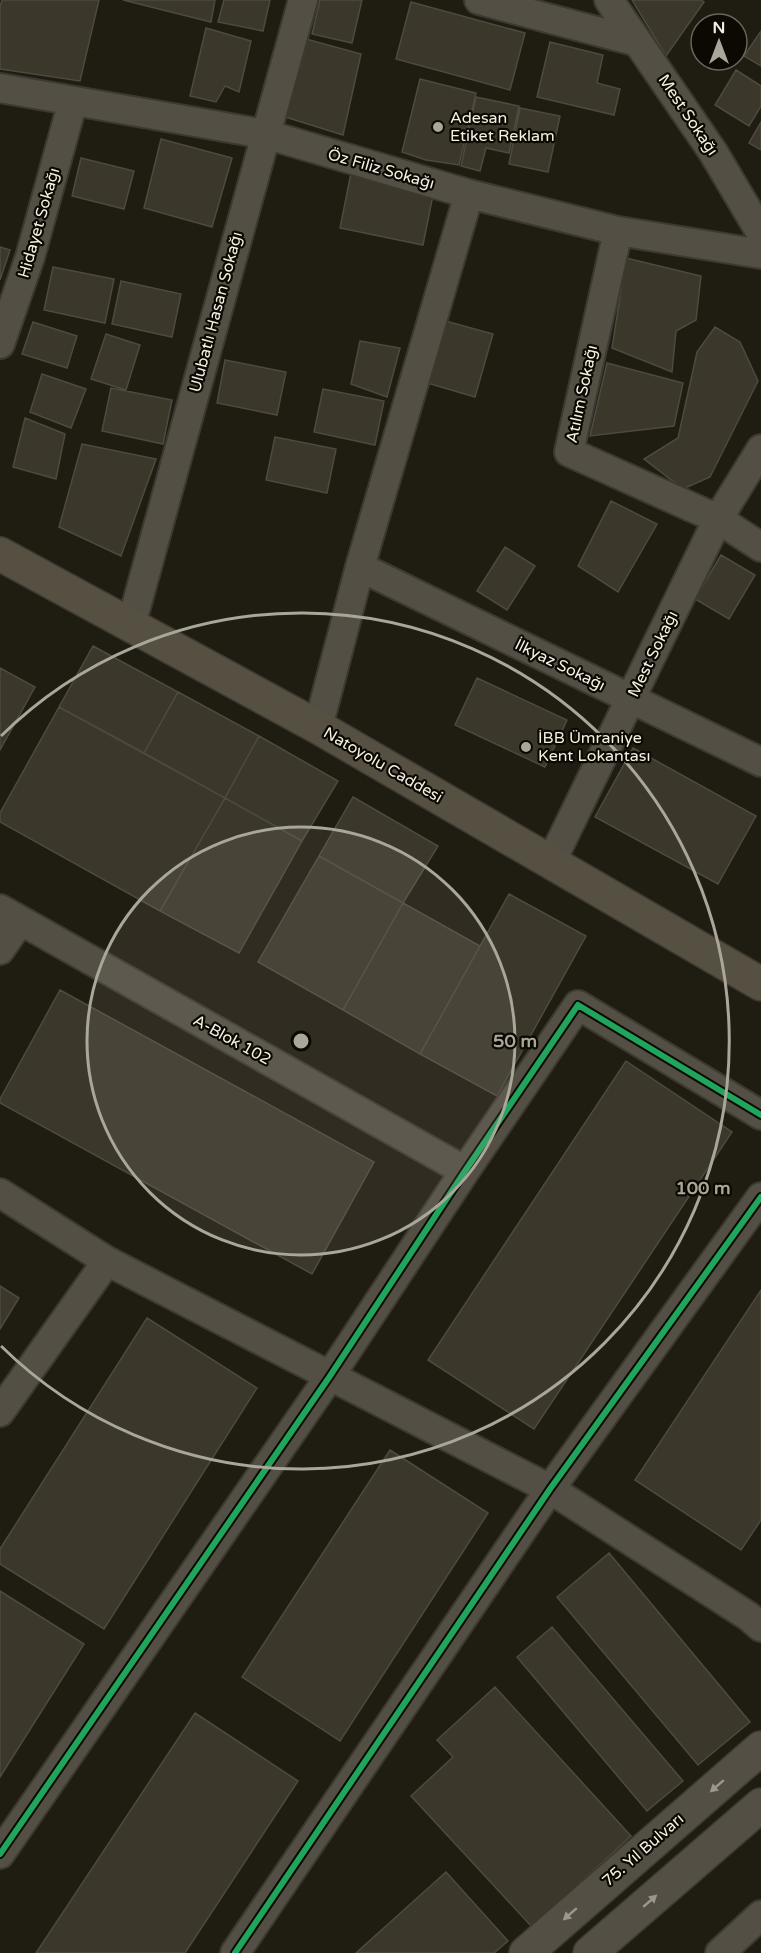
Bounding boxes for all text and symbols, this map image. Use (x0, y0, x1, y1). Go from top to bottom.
north arrow (689, 12, 749, 72)
text: N (713, 18, 725, 38)
street label: Mest Sokağı (654, 71, 722, 159)
place label: Adesan Etiket Reklam (450, 108, 555, 146)
marker: Adesan Etiket Reklam (431, 120, 445, 134)
street label: Öz Filiz Sokağı (325, 144, 437, 194)
street label: Hidayet Sokağı (14, 166, 64, 280)
street label: Ulubatlı Hasan Sokağı (185, 229, 247, 395)
street label: Atılım Sokağı (562, 343, 602, 445)
street label: Mest Sokağı (624, 608, 682, 700)
street label: İlkyaz Sokağı (512, 635, 608, 695)
street label: Natoyolu Caddesi (320, 723, 446, 807)
place label: İBB Ümraniye Kent Lokantası (538, 728, 650, 766)
marker: İBB Ümraniye Kent Lokantası (519, 740, 533, 754)
street label: A-Blok 102 (190, 1010, 274, 1070)
text: 50 m (493, 1030, 537, 1052)
centre of rings (291, 1031, 311, 1051)
text: 100 m (675, 1177, 731, 1199)
one-way arrow (710, 1779, 725, 1792)
street label: 75. Yıl Bulvarı (598, 1809, 688, 1891)
one-way arrow (642, 1895, 657, 1908)
one-way arrow (563, 1907, 578, 1920)

